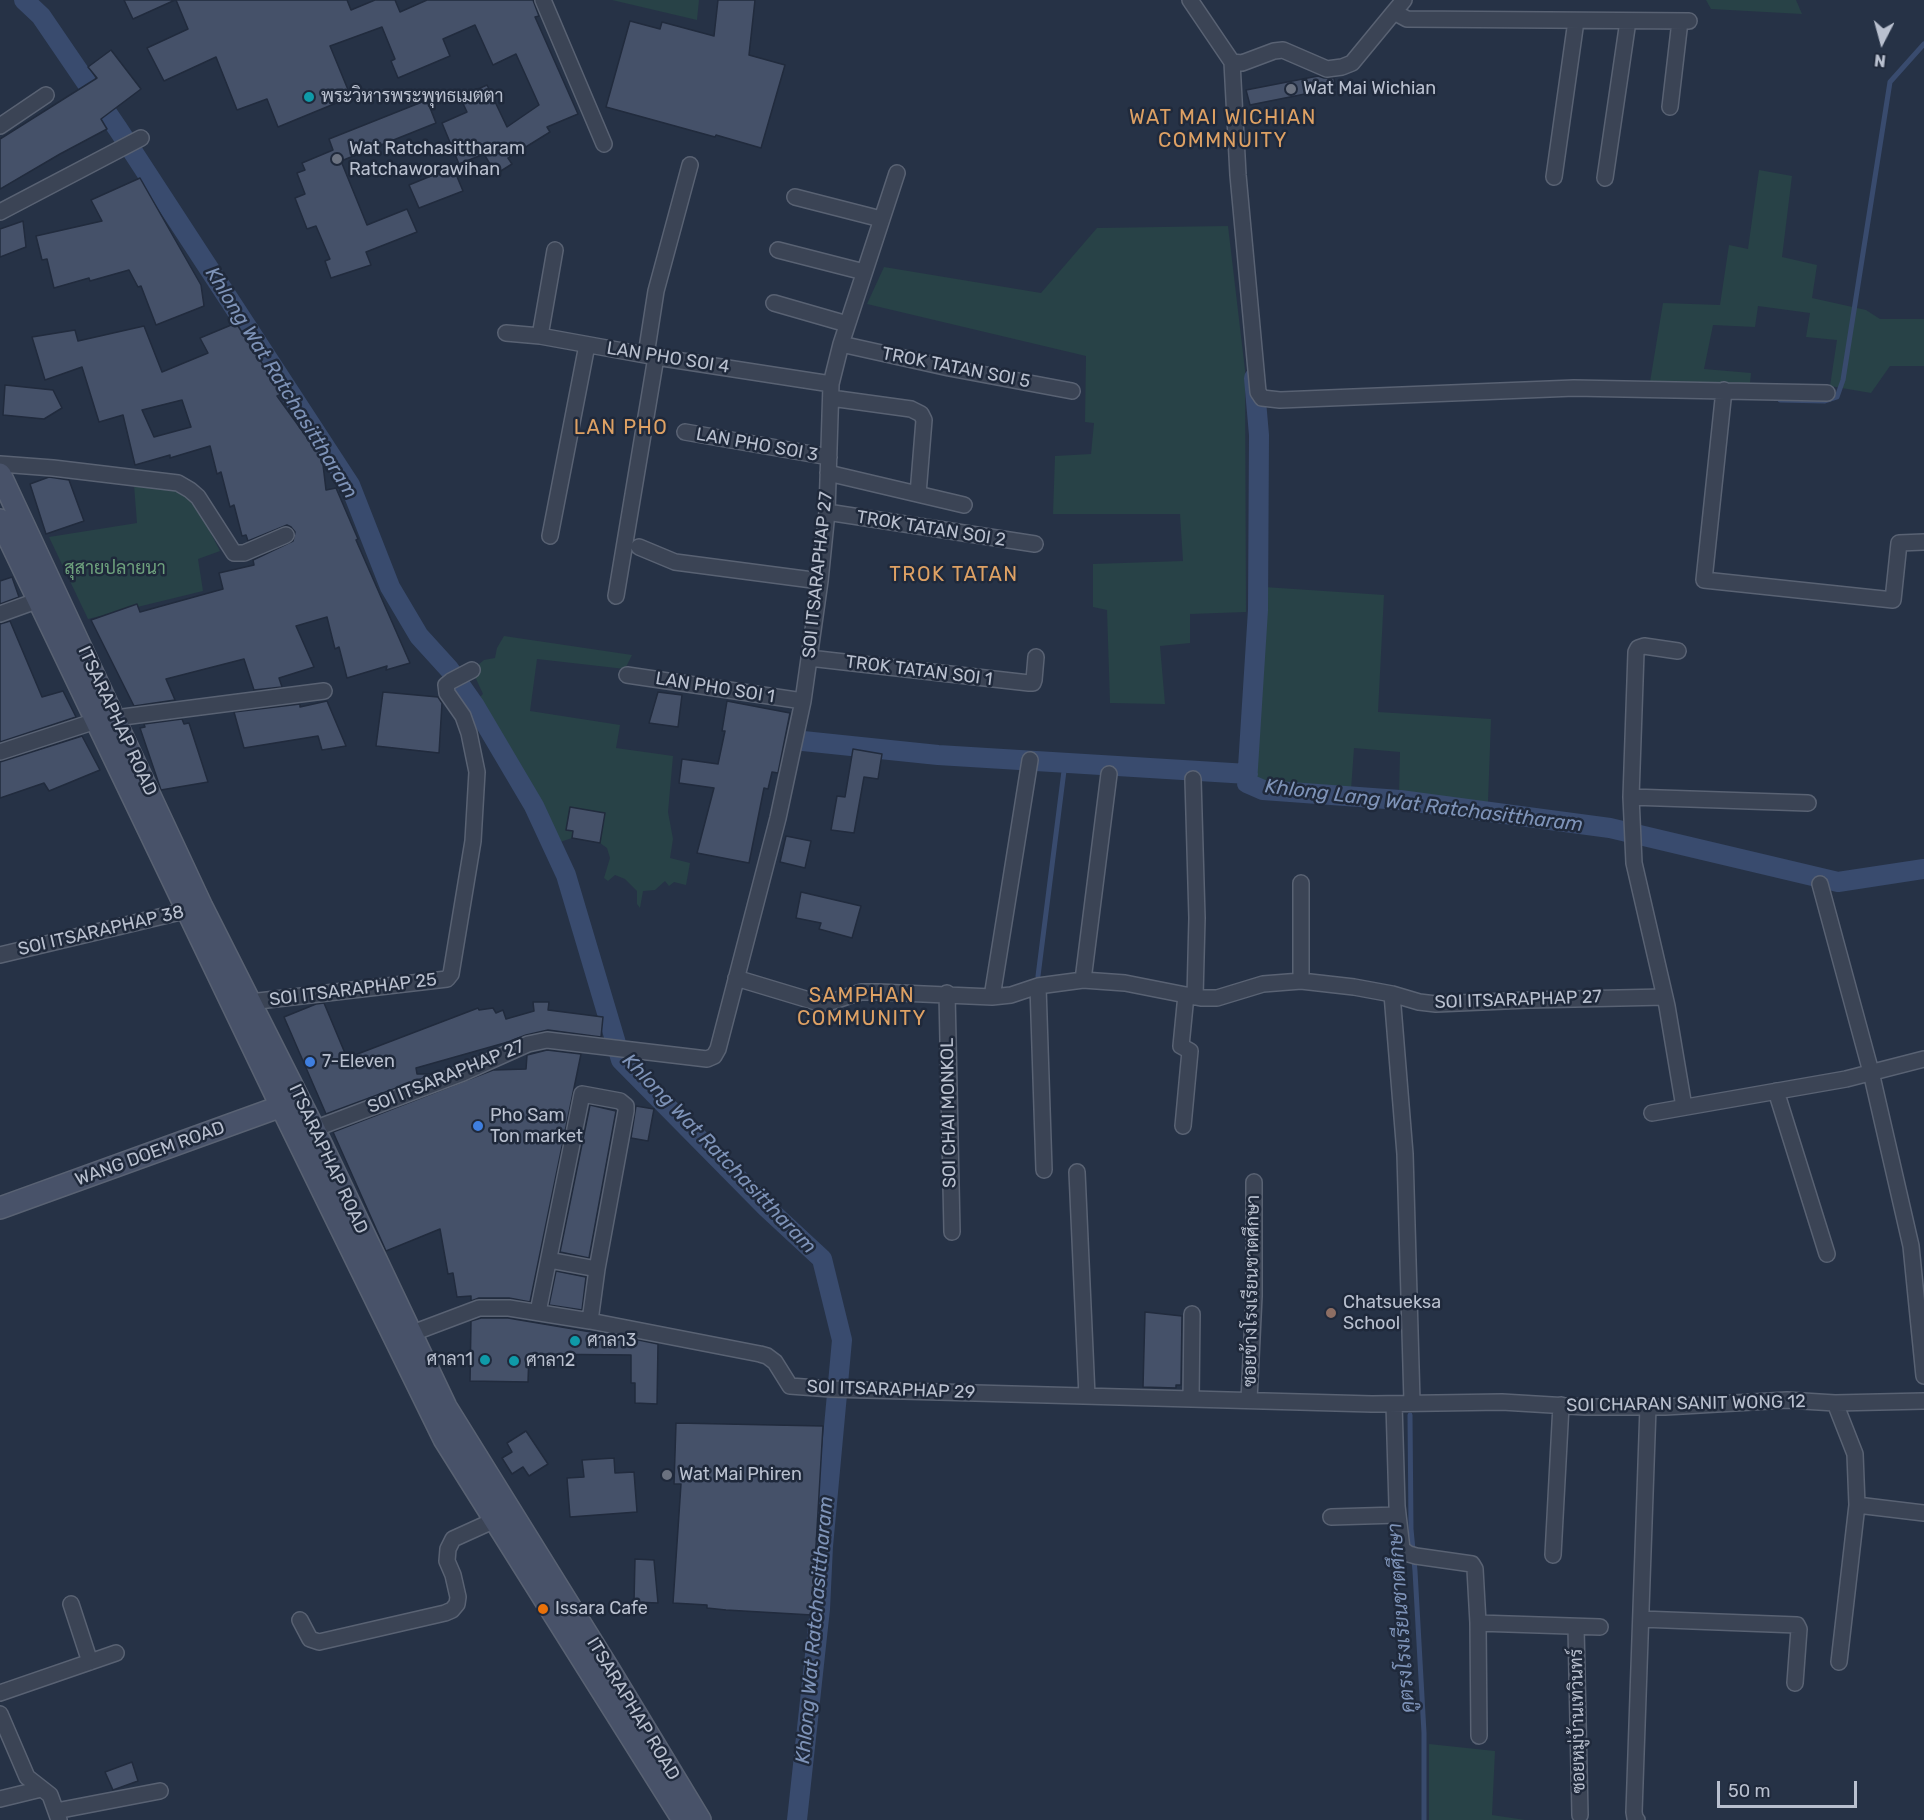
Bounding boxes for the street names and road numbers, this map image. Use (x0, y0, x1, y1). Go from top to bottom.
street label: LAN PHO SOI 4 (605, 338, 731, 378)
street label: TROK TATAN SOI 5 (880, 343, 1032, 393)
street label: LAN PHO SOI 3 (694, 424, 820, 466)
street label: SOI ITSARAPHAP 27 (799, 491, 837, 659)
street label: TROK TATAN SOI 2 (855, 507, 1007, 551)
street label: ITSARAPHAP ROAD (73, 643, 161, 799)
street label: TROK TATAN SOI 1 (844, 651, 994, 691)
street label: LAN PHO SOI 1 (654, 668, 776, 708)
street label: SOI ITSARAPHAP 38 (16, 901, 186, 961)
street label: SOI ITSARAPHAP 25 (268, 969, 438, 1011)
street label: SOI ITSARAPHAP 27 (1434, 986, 1602, 1014)
street label: SOI ITSARAPHAP 27 (364, 1036, 528, 1118)
street label: SOI CHAI MONKOL (937, 1038, 961, 1188)
street label: ITSARAPHAP ROAD (284, 1081, 372, 1237)
street label: WANG DOEM ROAD (72, 1117, 228, 1191)
street label: ซอยข้างโรงเรียนชาตศึกษา (1240, 1195, 1264, 1387)
street label: SOI ITSARAPHAP 29 (806, 1376, 976, 1404)
street label: SOI CHARAN SANIT WONG 12 (1566, 1391, 1806, 1417)
street label: ITSARAPHAP ROAD (582, 1634, 684, 1784)
street label: ซอยหมู่บ้านเทวินทร์ (1566, 1648, 1590, 1794)

